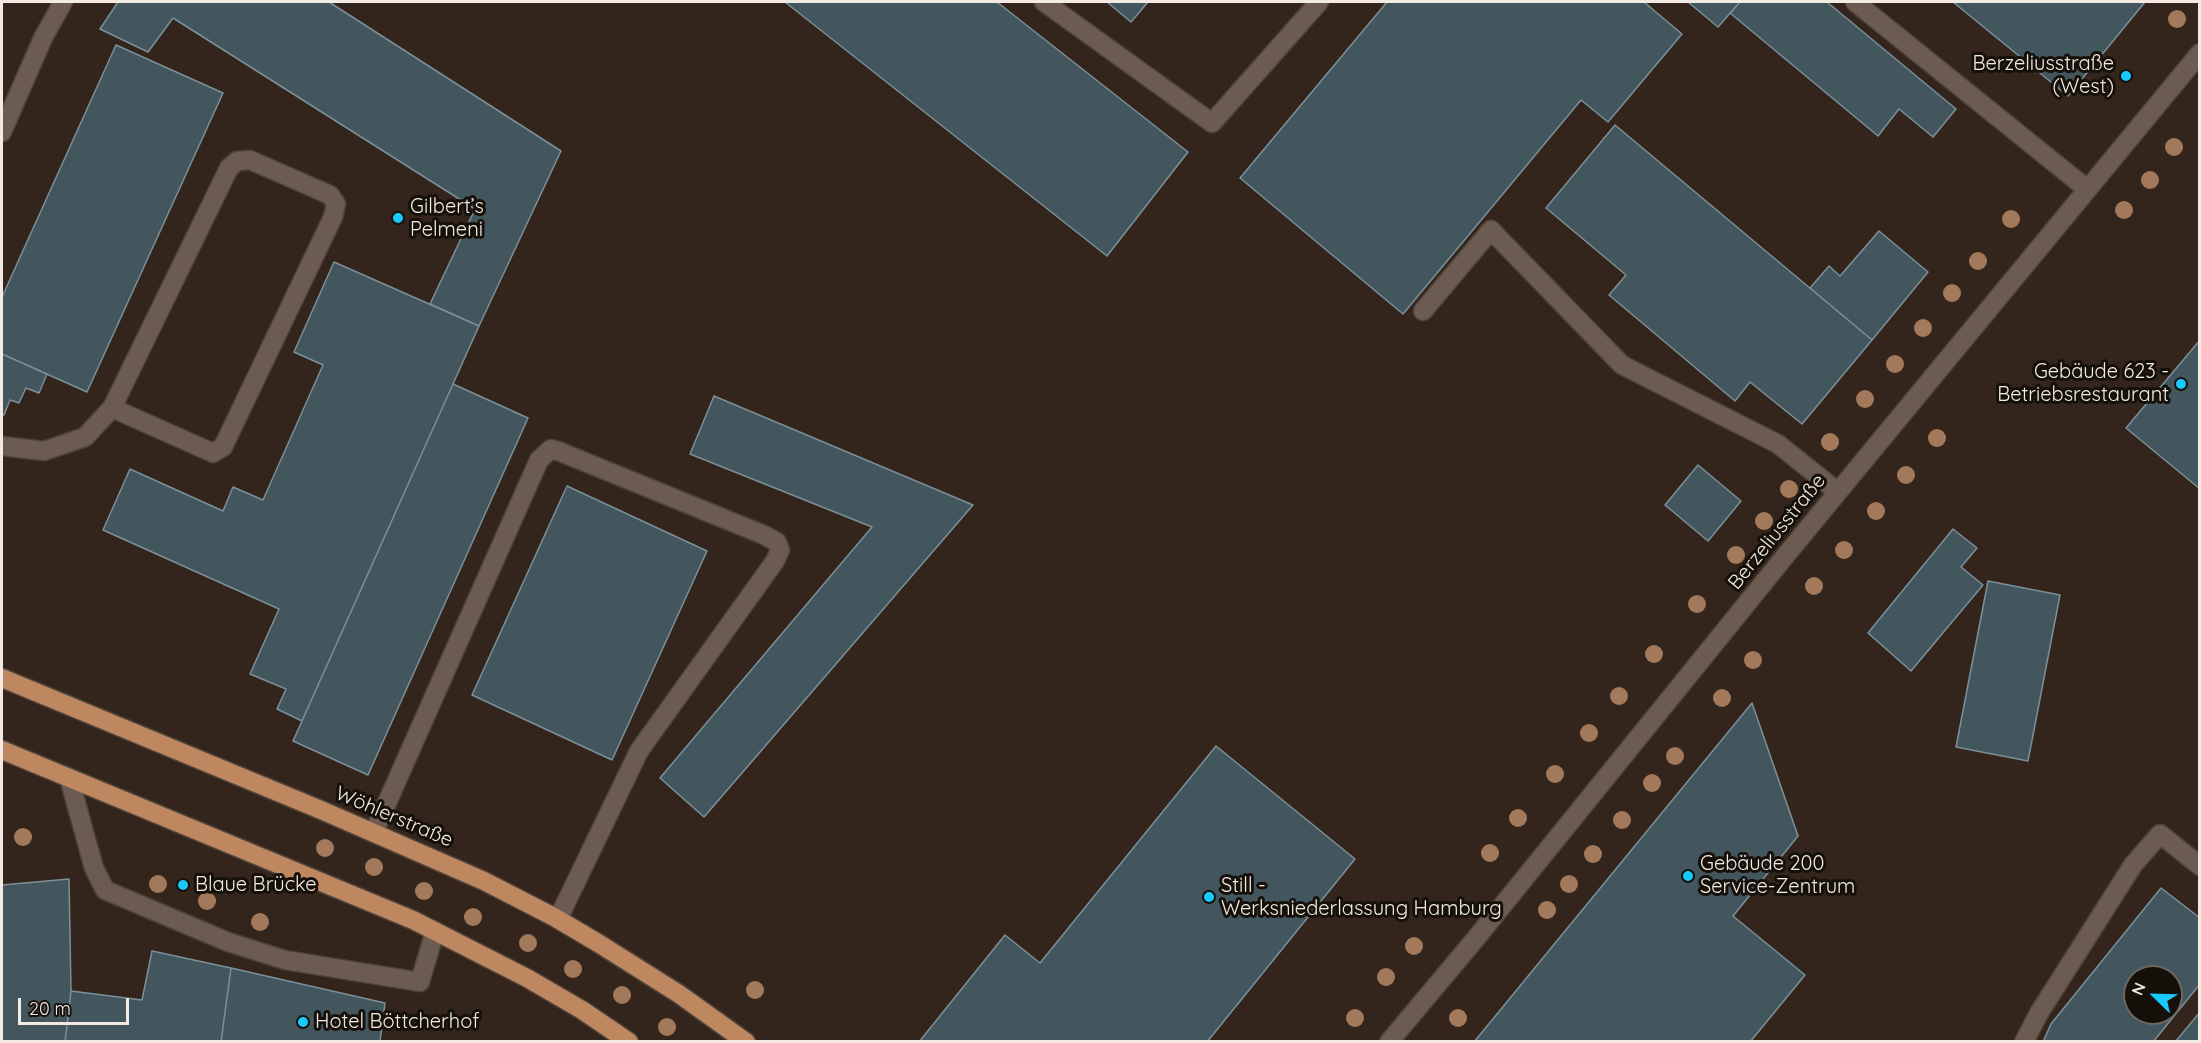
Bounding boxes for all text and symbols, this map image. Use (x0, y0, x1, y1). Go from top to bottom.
place label: Berzeliusstraße (West) (1973, 52, 2114, 99)
marker: Berzeliusstraße (West) (2119, 69, 2133, 83)
place label: Gilbert’s Pelmeni (410, 195, 484, 242)
marker: Gilbert’s Pelmeni (391, 211, 405, 225)
place label: Gebäude 623 - Betriebsrestaurant (1997, 360, 2169, 407)
marker: Gebäude 623 - Betriebsrestaurant (2174, 377, 2188, 391)
street label: Berzeliusstraße (1723, 469, 1831, 595)
street label: Wöhlerstraße (332, 781, 456, 853)
place label: Gebäude 200 Service-Zentrum (1700, 852, 1855, 899)
marker: Gebäude 200 Service-Zentrum (1681, 869, 1695, 883)
place label: Blaue Brücke (195, 873, 317, 897)
place label: Still - Werksniederlassung Hamburg (1221, 874, 1502, 921)
marker: Blaue Brücke (176, 878, 190, 892)
marker: Still - Werksniederlassung Hamburg (1202, 890, 1216, 904)
north arrow (2123, 965, 2183, 1025)
text: N (2127, 979, 2150, 998)
scale bar (21, 986, 132, 1024)
text: 20 m (29, 997, 71, 1020)
place label: Hotel Böttcherhof (315, 1010, 479, 1034)
marker: Hotel Böttcherhof (296, 1015, 310, 1029)

